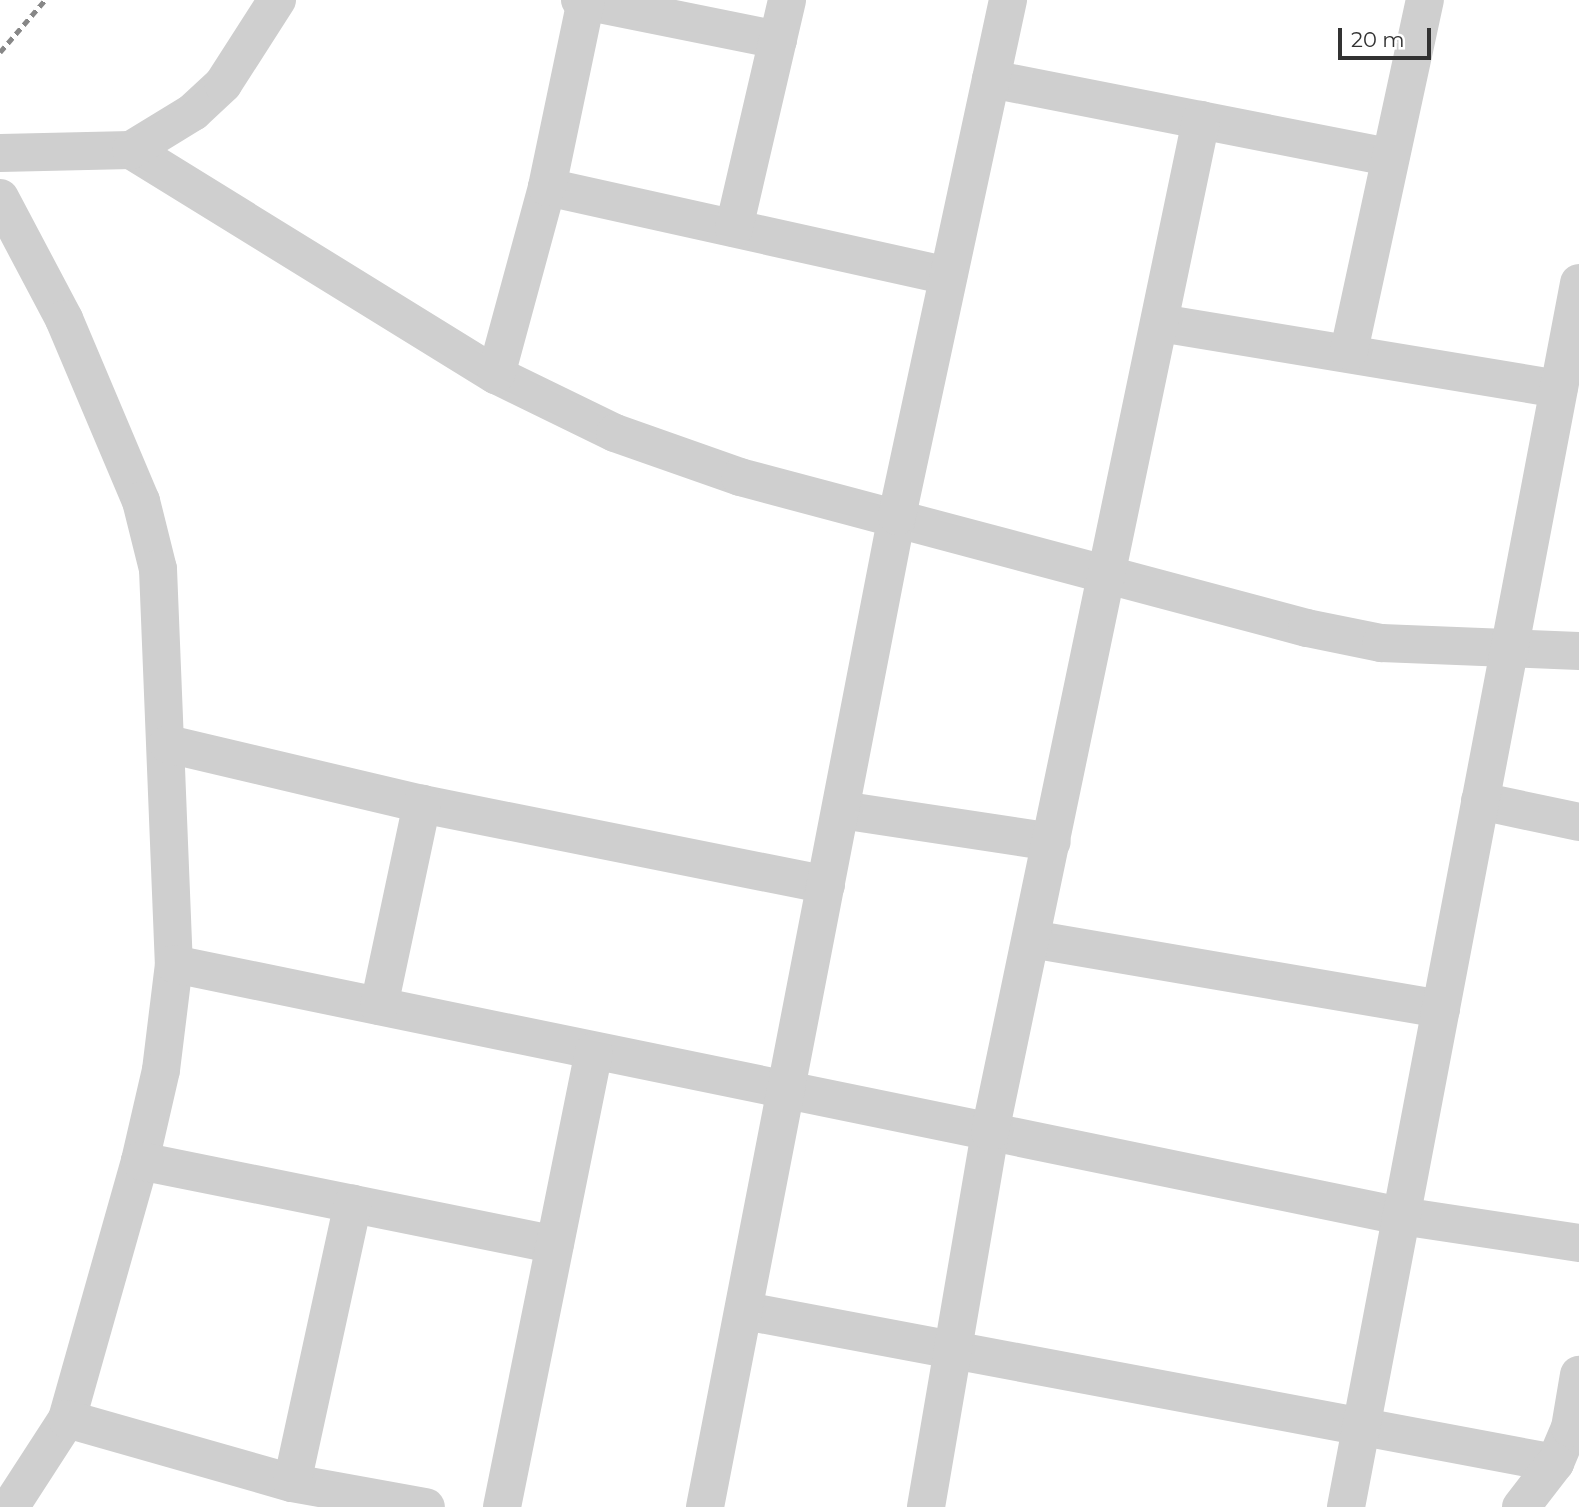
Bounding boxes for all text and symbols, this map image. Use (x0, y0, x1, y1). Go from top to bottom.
scale bar (1341, 14, 1434, 58)
text: 20 m (1351, 27, 1405, 52)

